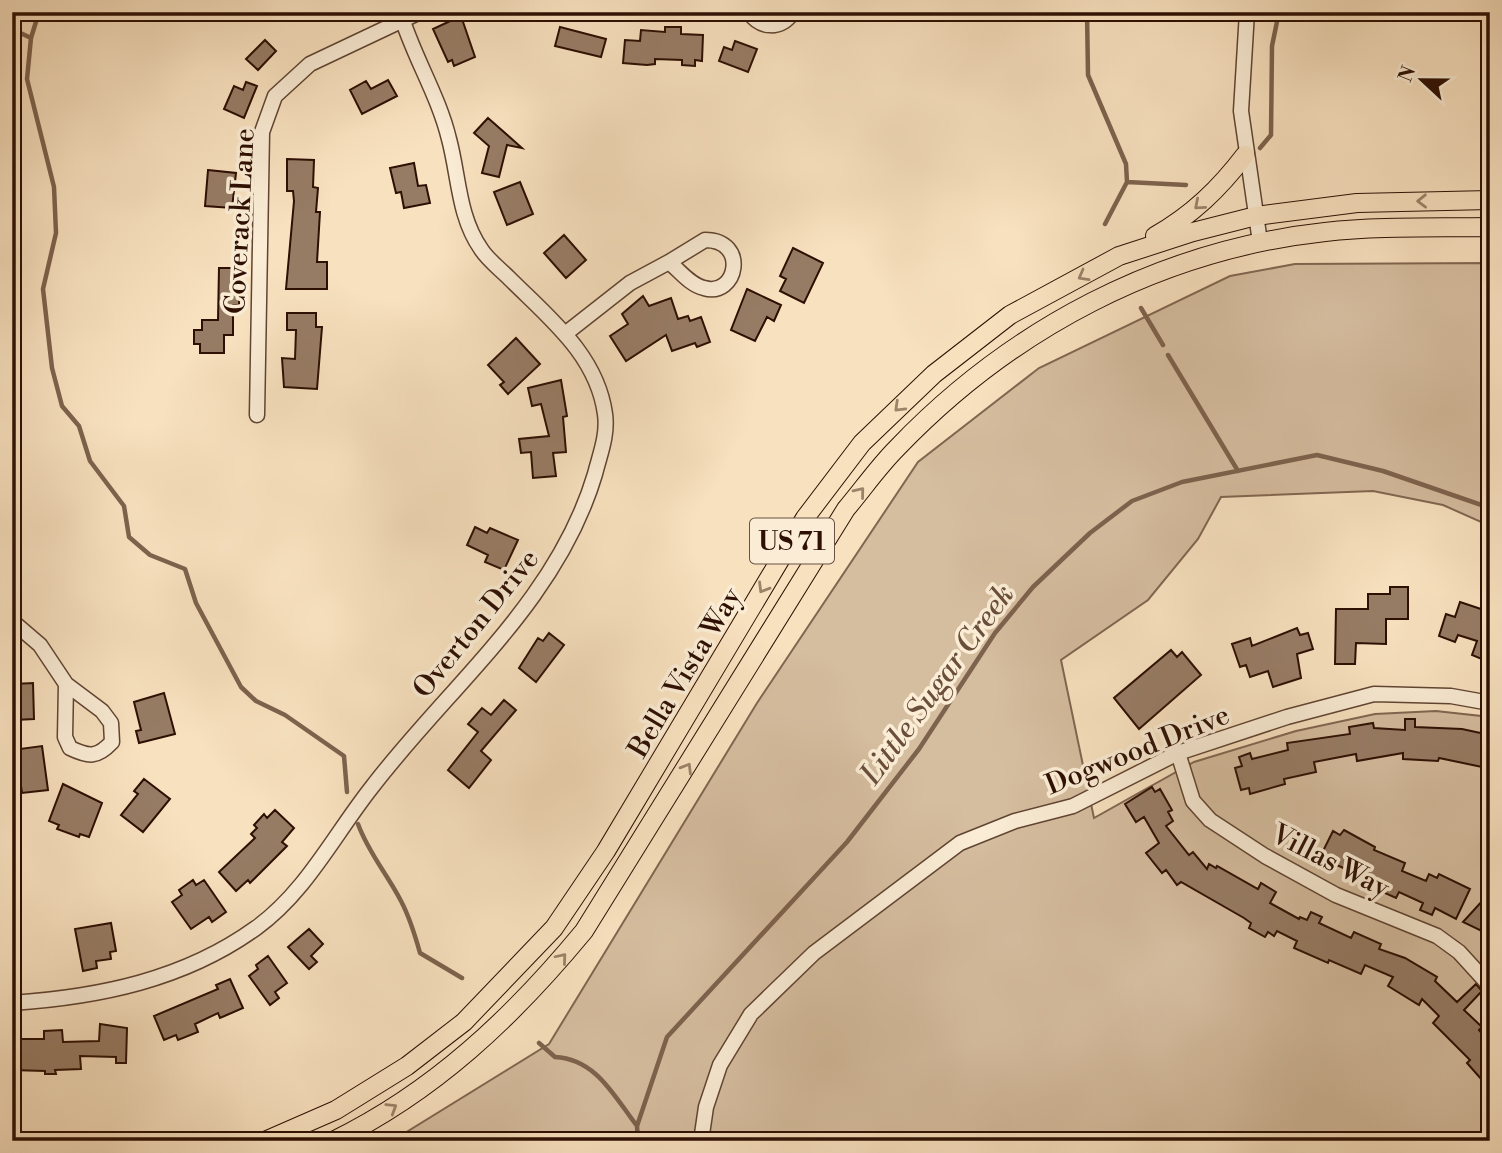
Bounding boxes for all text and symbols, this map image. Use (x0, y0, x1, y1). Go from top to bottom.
north arrow (1386, 46, 1456, 116)
text: N (1393, 63, 1421, 85)
street label: Coverack Lane (218, 127, 263, 315)
one-way arrow (1416, 194, 1427, 209)
one-way arrow (1194, 197, 1207, 209)
one-way arrow (1078, 268, 1091, 281)
one-way arrow (894, 399, 907, 412)
one-way arrow (851, 488, 864, 500)
road number: US 71 (750, 519, 834, 564)
street label: Overton Drive (405, 542, 547, 705)
water label: Little Sugar Creek (852, 577, 1023, 793)
street label: Bella Vista Way (620, 581, 750, 765)
one-way arrow (759, 581, 772, 594)
street label: Dogwood Drive (1040, 698, 1235, 803)
one-way arrow (679, 763, 692, 776)
street label: Villas Way (1265, 816, 1395, 906)
one-way arrow (554, 953, 566, 966)
one-way arrow (385, 1103, 398, 1116)

